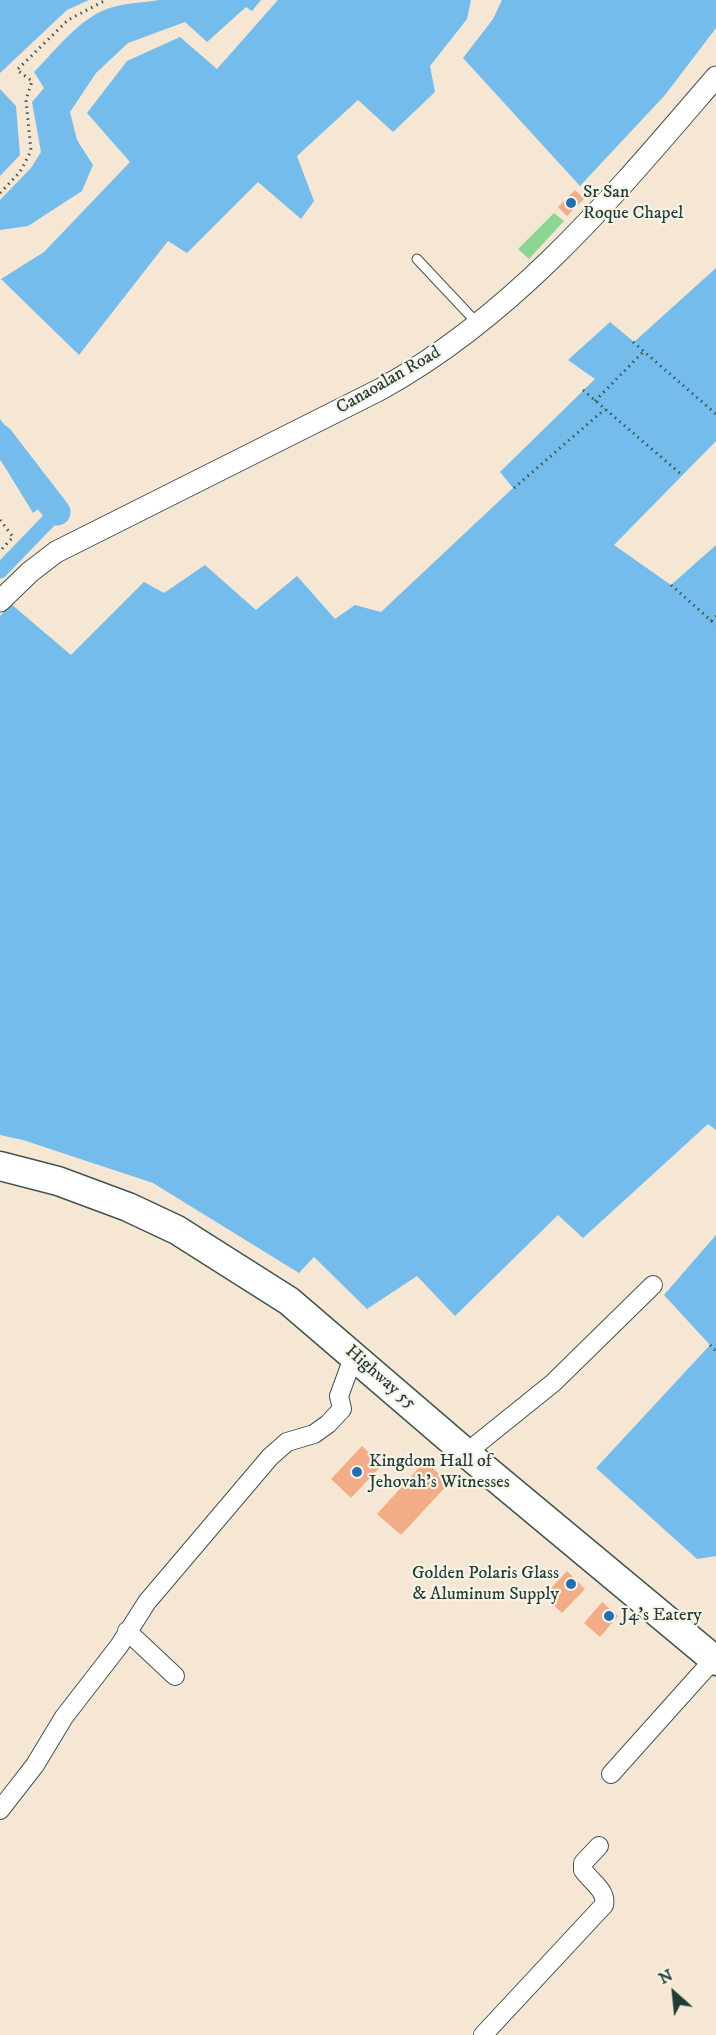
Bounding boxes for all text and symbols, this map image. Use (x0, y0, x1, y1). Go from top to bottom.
place label: Sr San Roque Chapel (583, 182, 684, 224)
marker: Sr San Roque Chapel (564, 196, 578, 210)
street label: Canaoalan Road (333, 342, 445, 420)
street label: Highway 55 (340, 1341, 420, 1415)
place label: Kingdom Hall of Jehovah's Witnesses (369, 1451, 510, 1494)
marker: Kingdom Hall of Jehovah's Witnesses (350, 1465, 364, 1479)
place label: Golden Polaris Glass & Aluminum Supply (412, 1563, 559, 1606)
marker: Golden Polaris Glass & Aluminum Supply (564, 1577, 578, 1591)
place label: J4's Eatery (621, 1605, 702, 1627)
marker: J4's Eatery (602, 1609, 616, 1623)
north arrow (644, 1963, 704, 2023)
text: N (655, 1965, 676, 1989)

